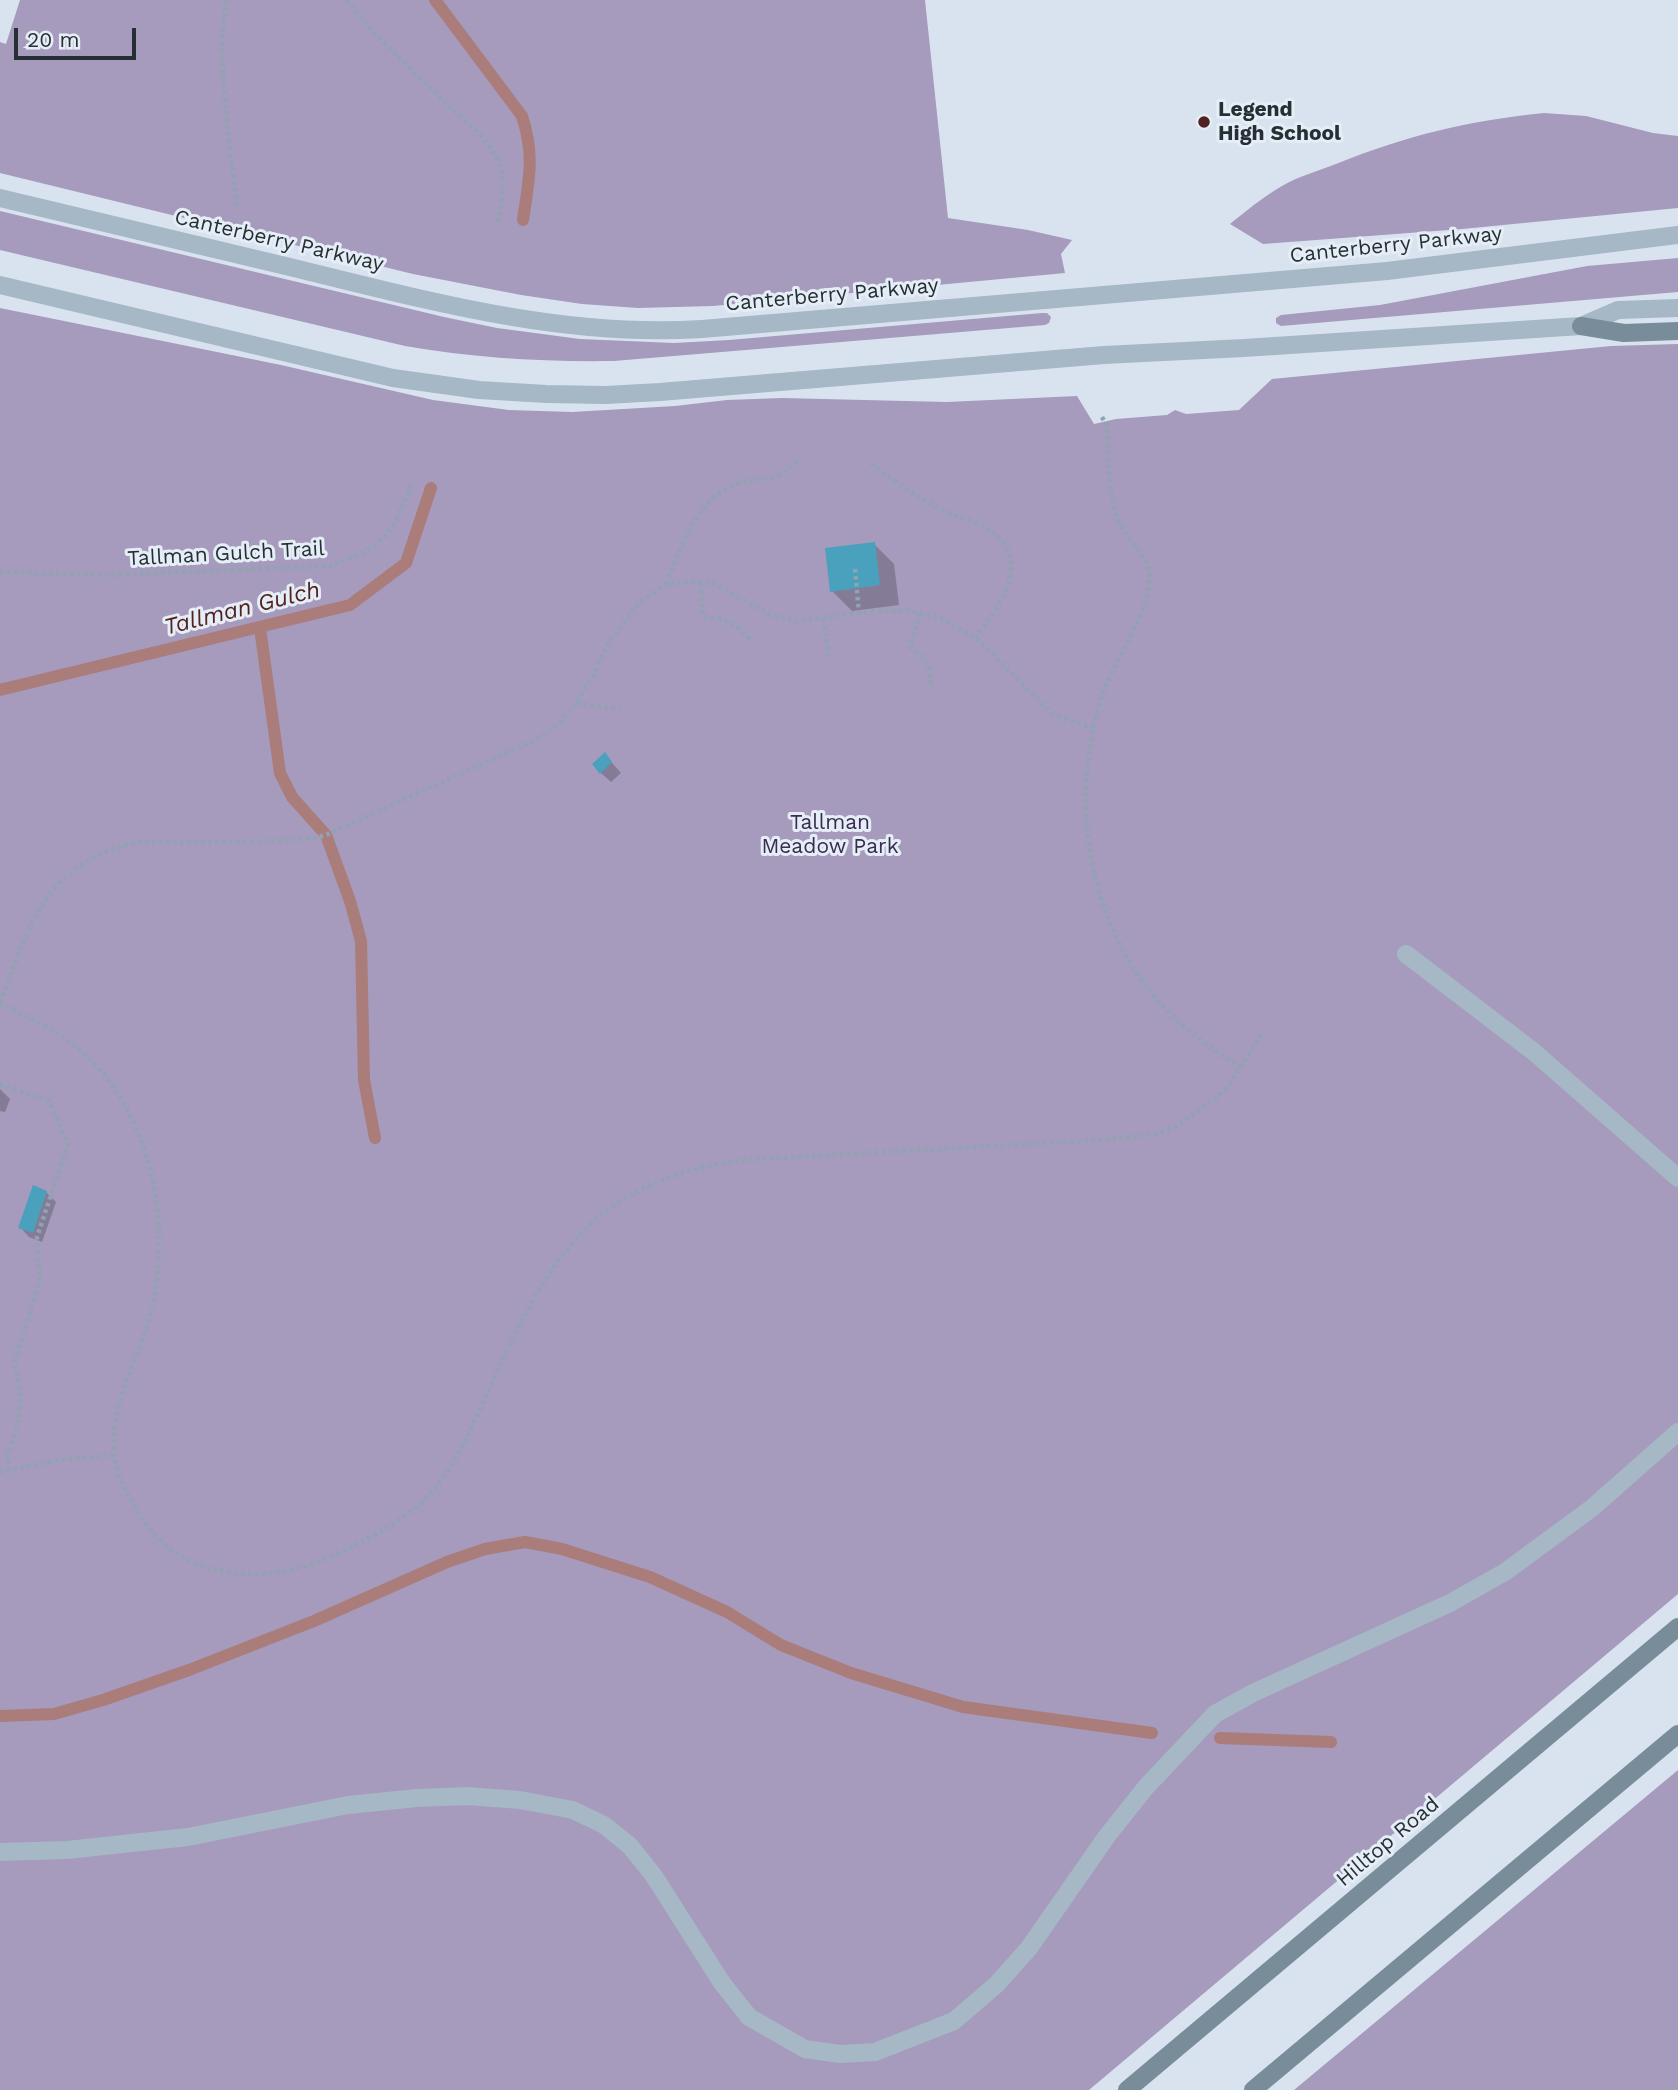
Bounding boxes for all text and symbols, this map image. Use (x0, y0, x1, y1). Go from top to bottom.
scale bar (18, 14, 140, 58)
text: 20 m (27, 27, 79, 52)
place label: Legend High School (1218, 97, 1341, 147)
marker: Legend High School (1196, 114, 1212, 130)
street label: Canterberry Parkway (172, 205, 386, 277)
street label: Canterberry Parkway (1288, 221, 1504, 269)
street label: Canterberry Parkway (724, 273, 940, 317)
street label: Tallman Gulch Trail (127, 536, 325, 572)
water label: Tallman Gulch (161, 576, 323, 642)
park label: Tallman Meadow Park (761, 810, 899, 860)
street label: Hilltop Road (1331, 1792, 1445, 1892)

